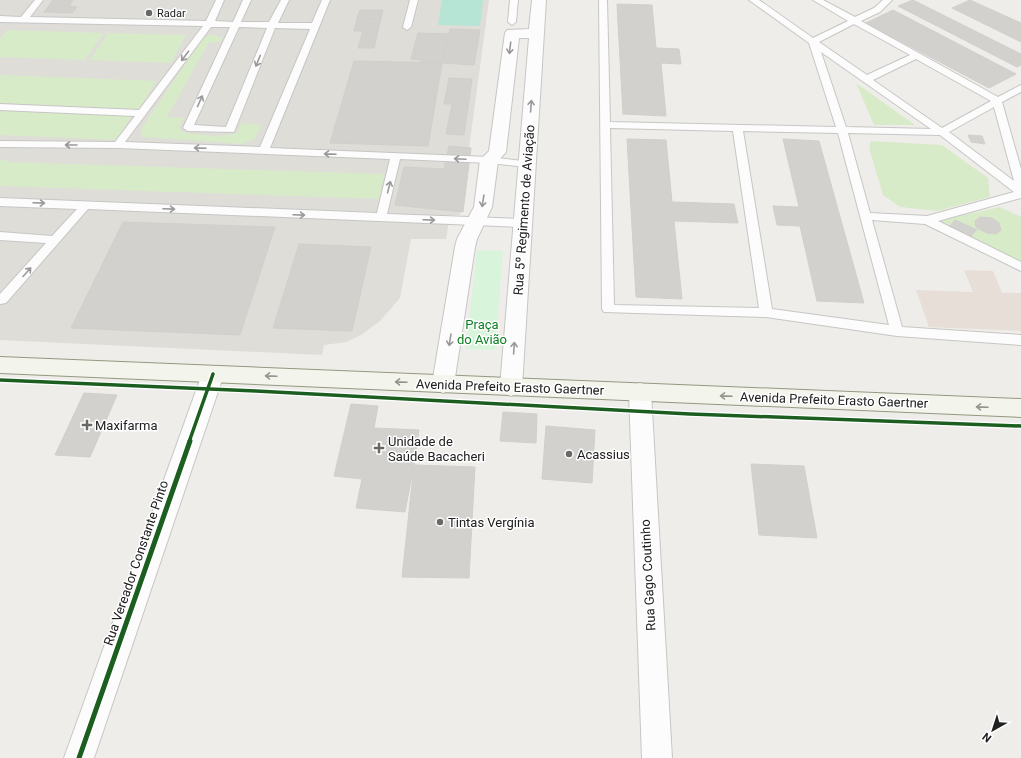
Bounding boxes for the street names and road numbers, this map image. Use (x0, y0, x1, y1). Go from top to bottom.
street label: Rua 5º Regimento de Aviação (511, 124, 537, 296)
street label: Avenida Prefeito Erasto Gaertner (416, 376, 605, 398)
street label: Avenida Prefeito Erasto Gaertner (740, 389, 929, 411)
street label: Rua Vereador Constante Pinto (101, 478, 171, 648)
street label: Rua Gago Coutinho (638, 519, 658, 631)

